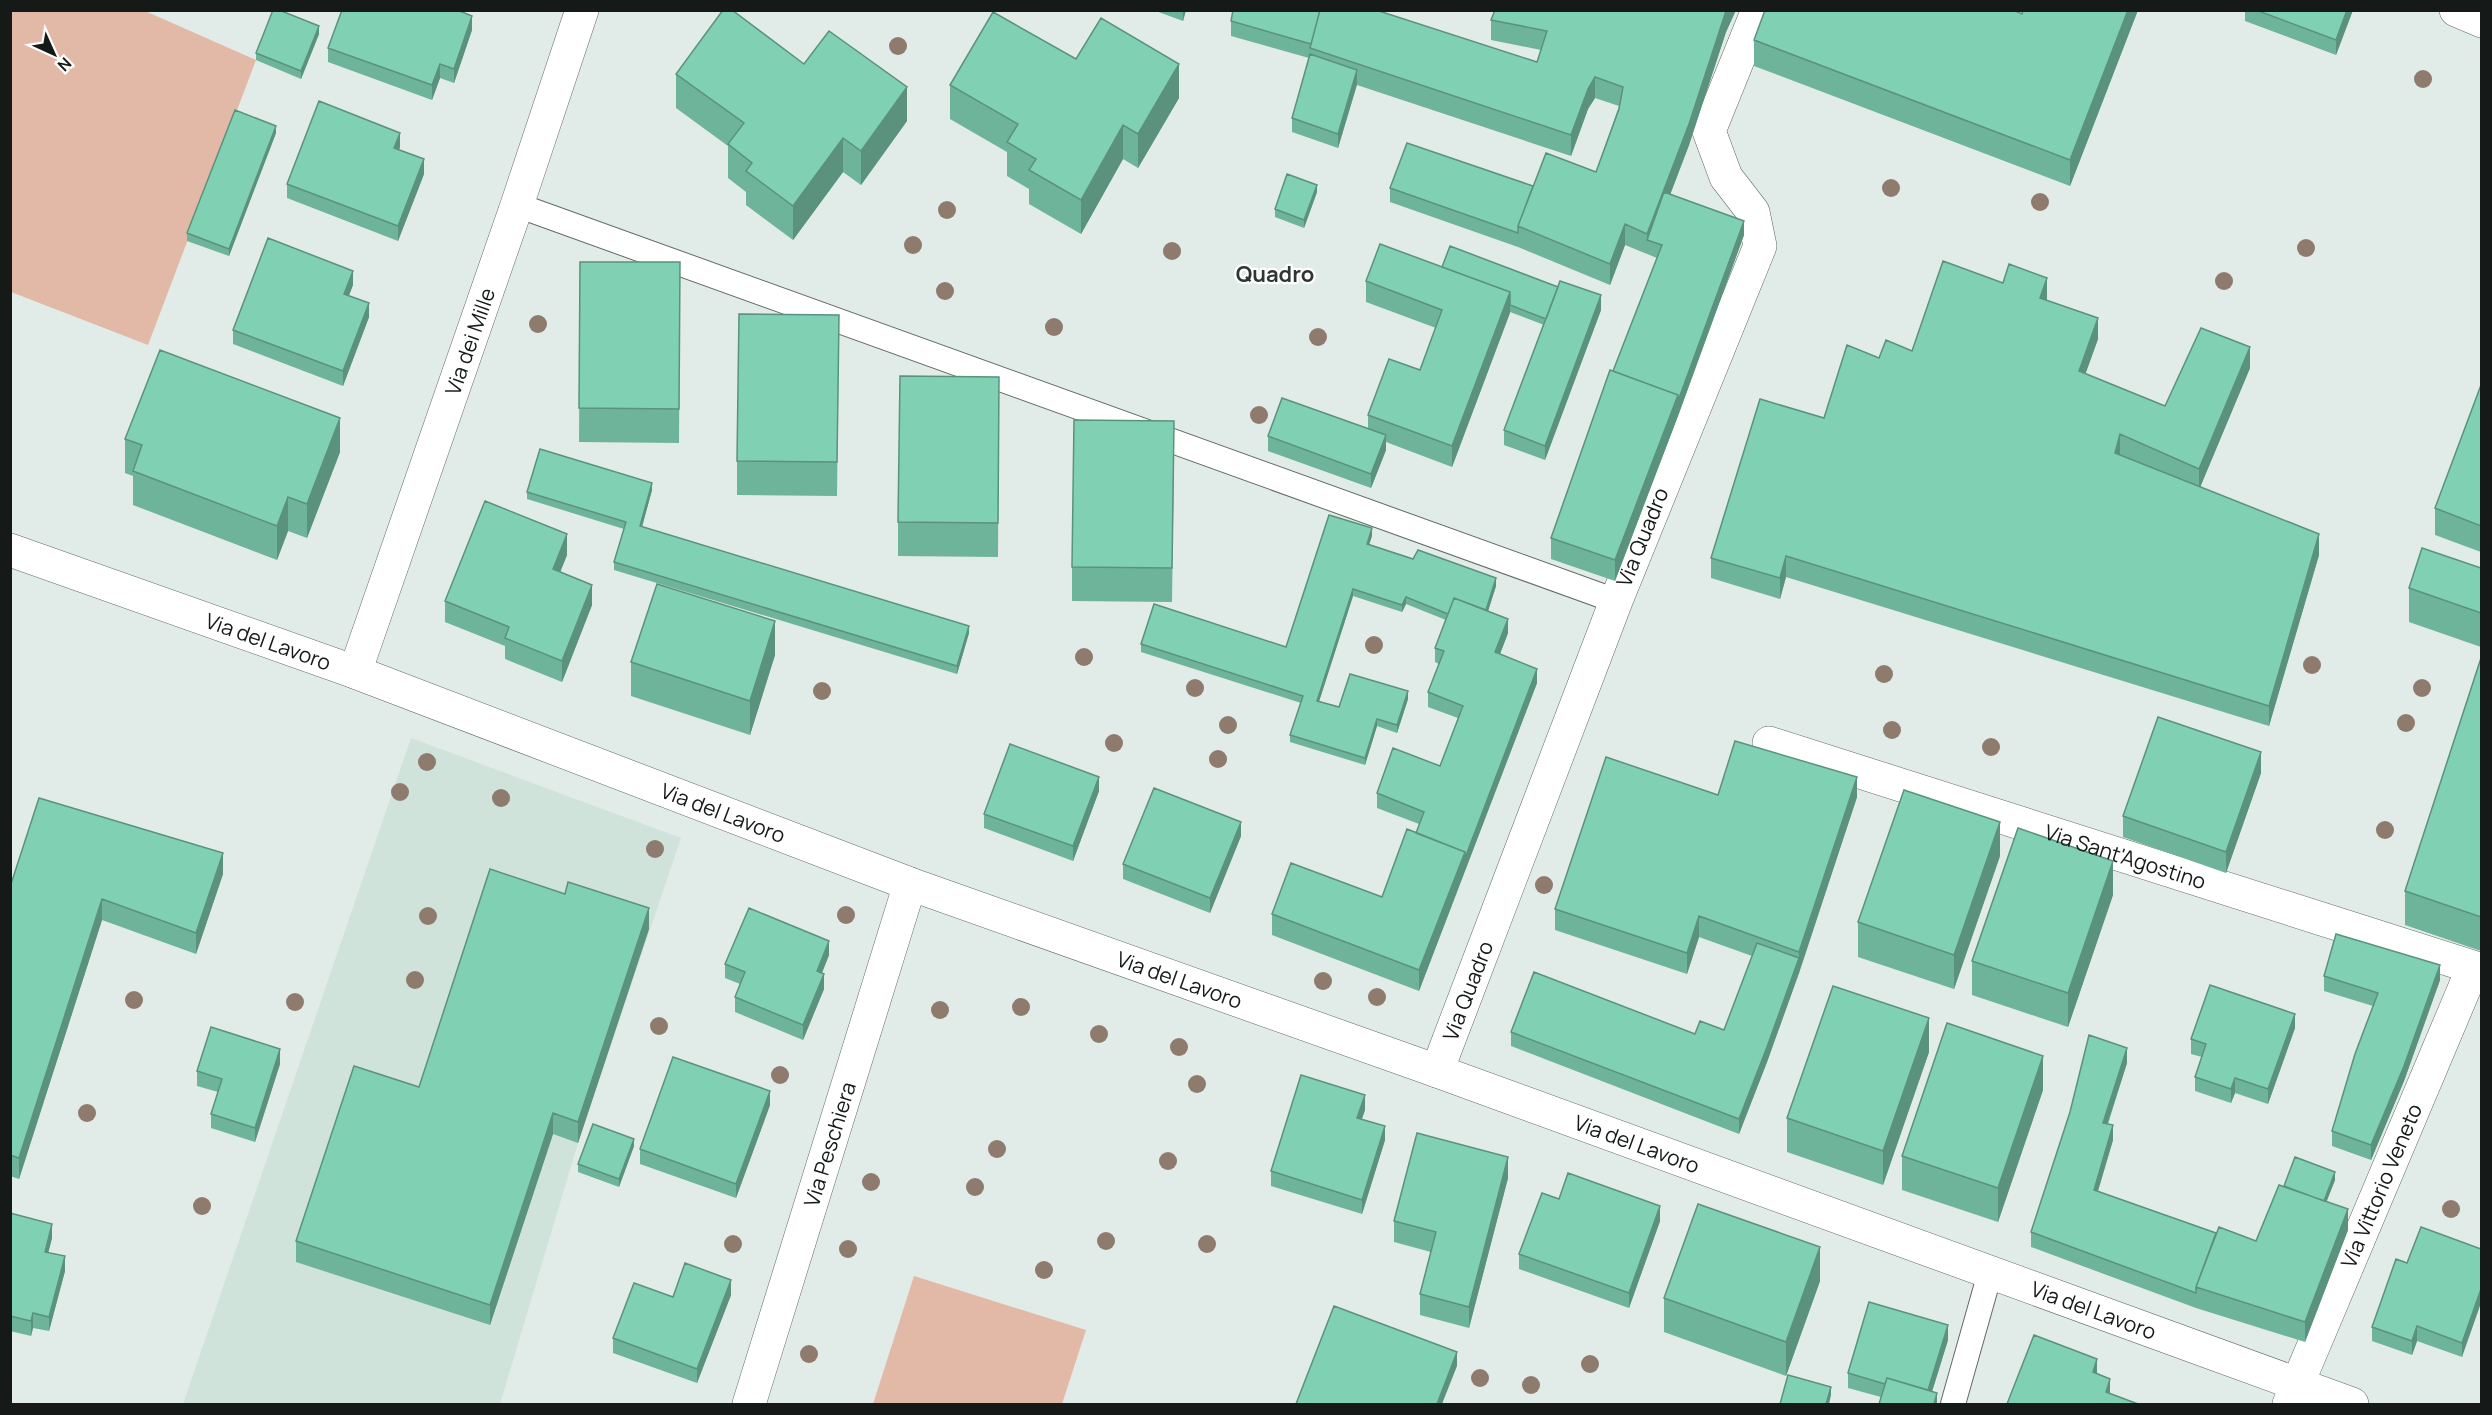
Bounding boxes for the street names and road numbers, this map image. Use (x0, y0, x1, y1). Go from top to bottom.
street label: Via dei Mille (438, 284, 501, 399)
street label: Via Quadro (1609, 483, 1675, 591)
street label: Via del Lavoro (202, 606, 335, 676)
street label: Via del Lavoro (657, 776, 789, 849)
street label: Via Sant'Agostino (2041, 818, 2210, 895)
street label: Via Quadro (1436, 937, 1499, 1045)
street label: Via del Lavoro (1113, 944, 1246, 1015)
street label: Via Peschiera (797, 1078, 862, 1210)
street label: Via Vittorio Veneto (2334, 1099, 2428, 1272)
street label: Via del Lavoro (1570, 1108, 1703, 1179)
street label: Via del Lavoro (2027, 1274, 2160, 1346)

